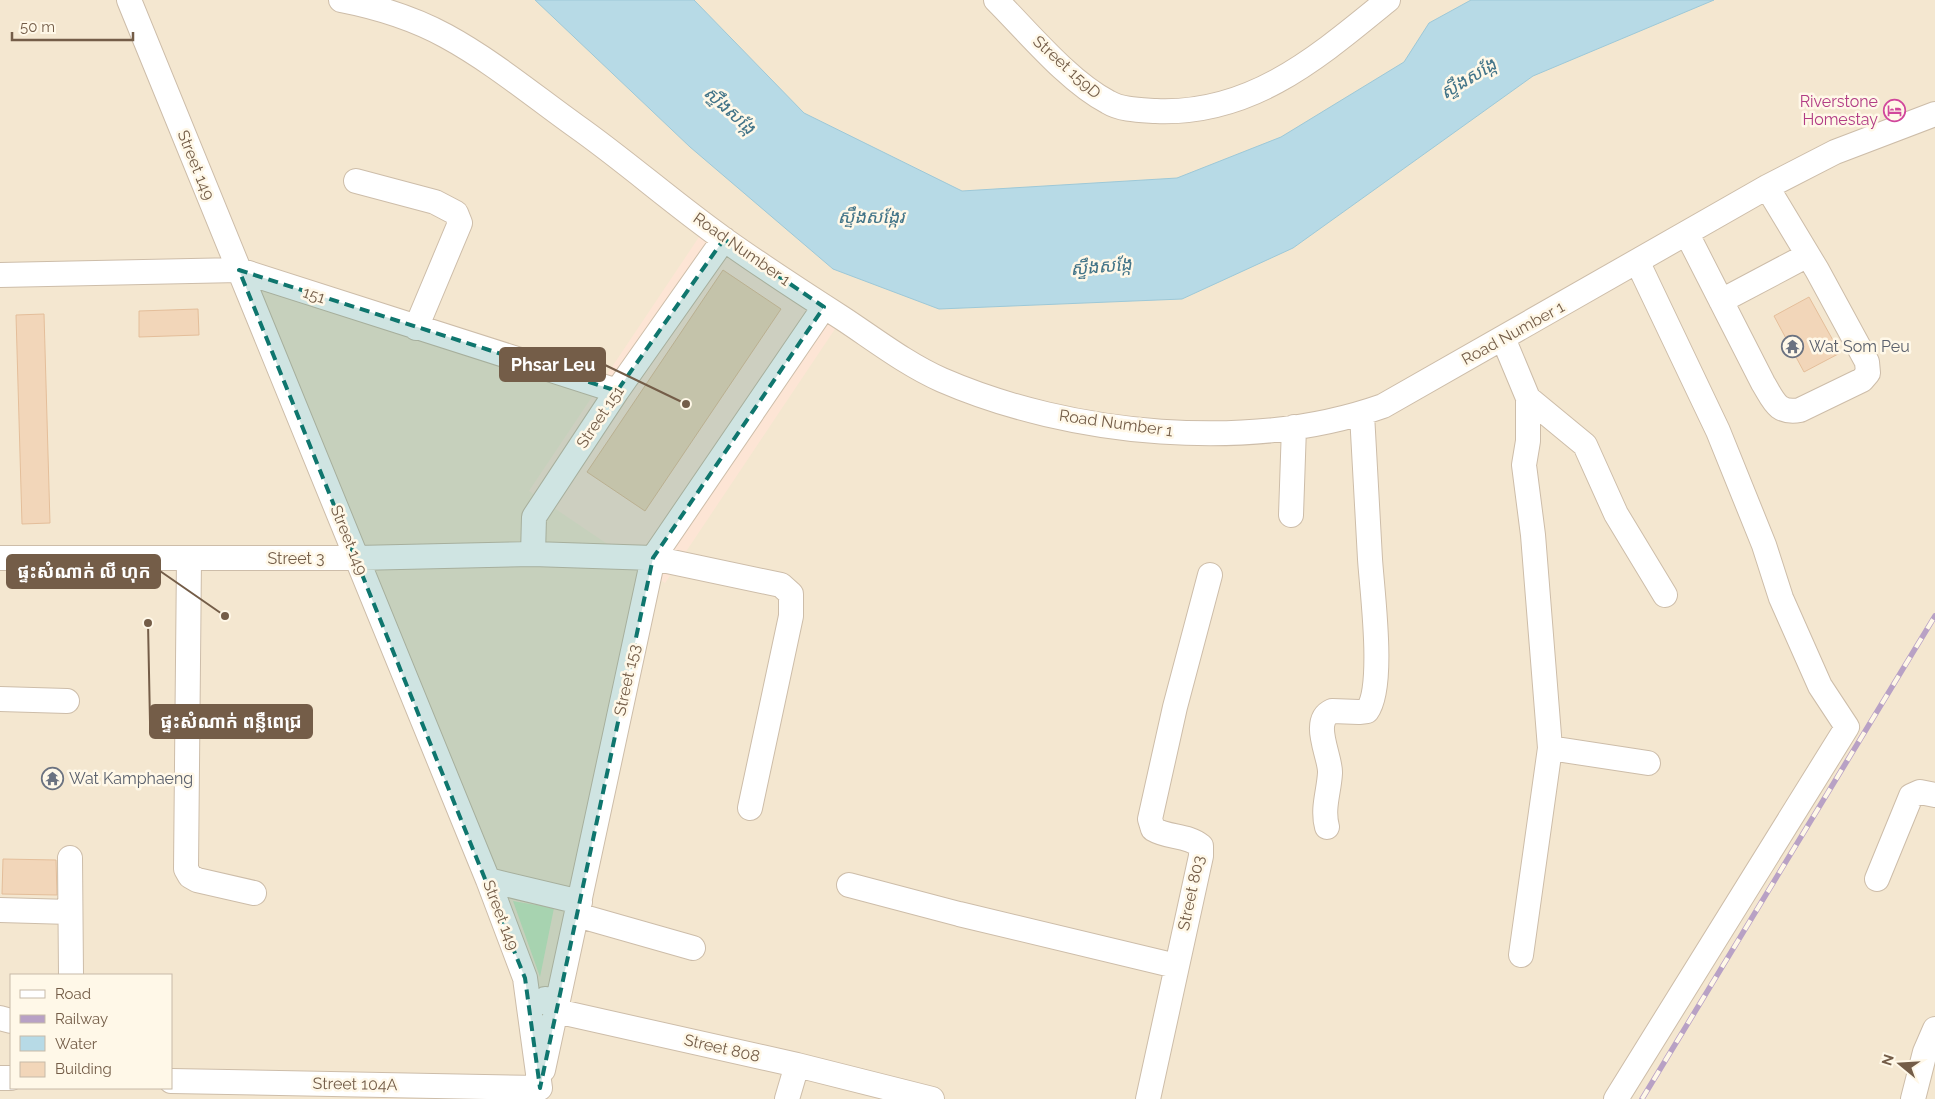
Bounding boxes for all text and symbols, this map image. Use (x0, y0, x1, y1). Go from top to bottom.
scale bar (12, 10, 134, 42)
text: 50 m (20, 18, 55, 36)
street label: Street 159D (1029, 32, 1105, 102)
water label: ស្ទឹងសង្កែ (1436, 53, 1501, 104)
water label: ស្ទឹងសង្កែ (699, 82, 760, 140)
place label: Riverstone Homestay (1800, 92, 1878, 129)
hotel icon: Riverstone Homestay (1882, 98, 1906, 122)
street label: Street 149 (173, 127, 219, 203)
water label: ស្ទឹងសង្កែរ (838, 206, 907, 228)
street label: Road Number 1 (690, 208, 794, 290)
water label: ស្ទឹងសង្កែ (1069, 253, 1133, 281)
street label: 151 (300, 283, 328, 308)
street label: Road Number 1 (1458, 297, 1568, 369)
temple icon: Wat Som Peu (1781, 334, 1805, 358)
place label: Wat Som Peu (1809, 337, 1910, 356)
callout: Phsar Leu (500, 348, 605, 381)
text: Phsar Leu (511, 354, 595, 375)
street label: Street 151 (572, 382, 628, 452)
street label: Road Number 1 (1058, 406, 1174, 440)
street label: Street 149 (326, 502, 372, 578)
street label: Street 3 (268, 549, 324, 568)
callout: ផ្ទះសំណាក់ លី ហុក (7, 555, 160, 588)
text: ផ្ទះសំណាក់ លី ហុក (17, 561, 151, 583)
street label: Street 153 (610, 643, 644, 717)
callout: ផ្ទះសំណាក់ ពន្លឺពេជ្រ (150, 705, 312, 738)
text: ផ្ទះសំណាក់ ពន្លឺពេជ្រ (160, 711, 302, 733)
temple icon: Wat Kamphaeng (41, 766, 65, 790)
place label: Wat Kamphaeng (69, 769, 193, 788)
street label: Street 803 (1174, 854, 1208, 932)
street label: Street 149 (479, 877, 523, 953)
legend (10, 974, 172, 1089)
text: Road (55, 985, 91, 1003)
text: Railway (55, 1010, 108, 1028)
street label: Street 808 (682, 1030, 762, 1066)
text: Water (55, 1035, 98, 1053)
north arrow (1875, 1039, 1925, 1089)
text: N (1878, 1052, 1897, 1068)
text: Building (55, 1060, 112, 1078)
street label: Street 104A (313, 1074, 398, 1094)

